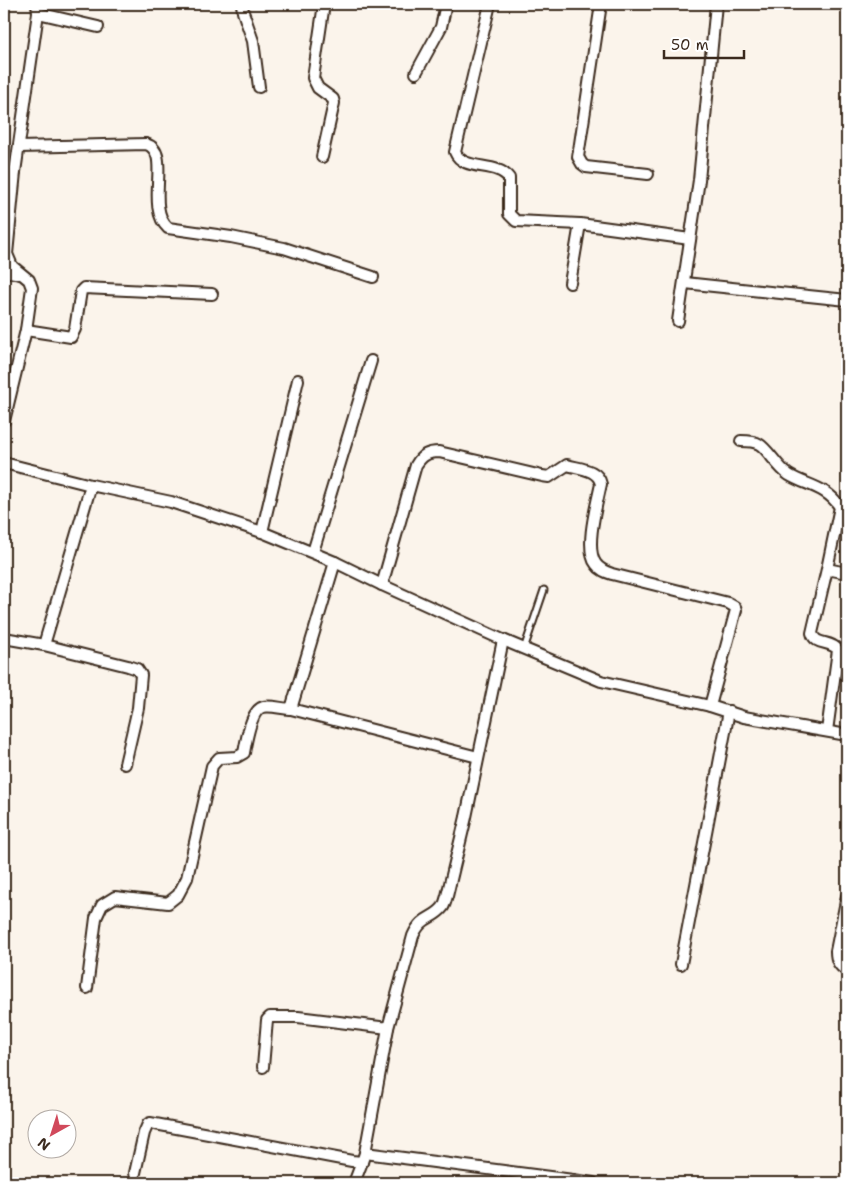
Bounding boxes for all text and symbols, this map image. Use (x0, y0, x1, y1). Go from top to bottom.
scale bar (664, 28, 744, 60)
text: 50 m (671, 35, 709, 55)
north arrow (28, 1110, 78, 1160)
text: N (34, 1134, 54, 1155)

